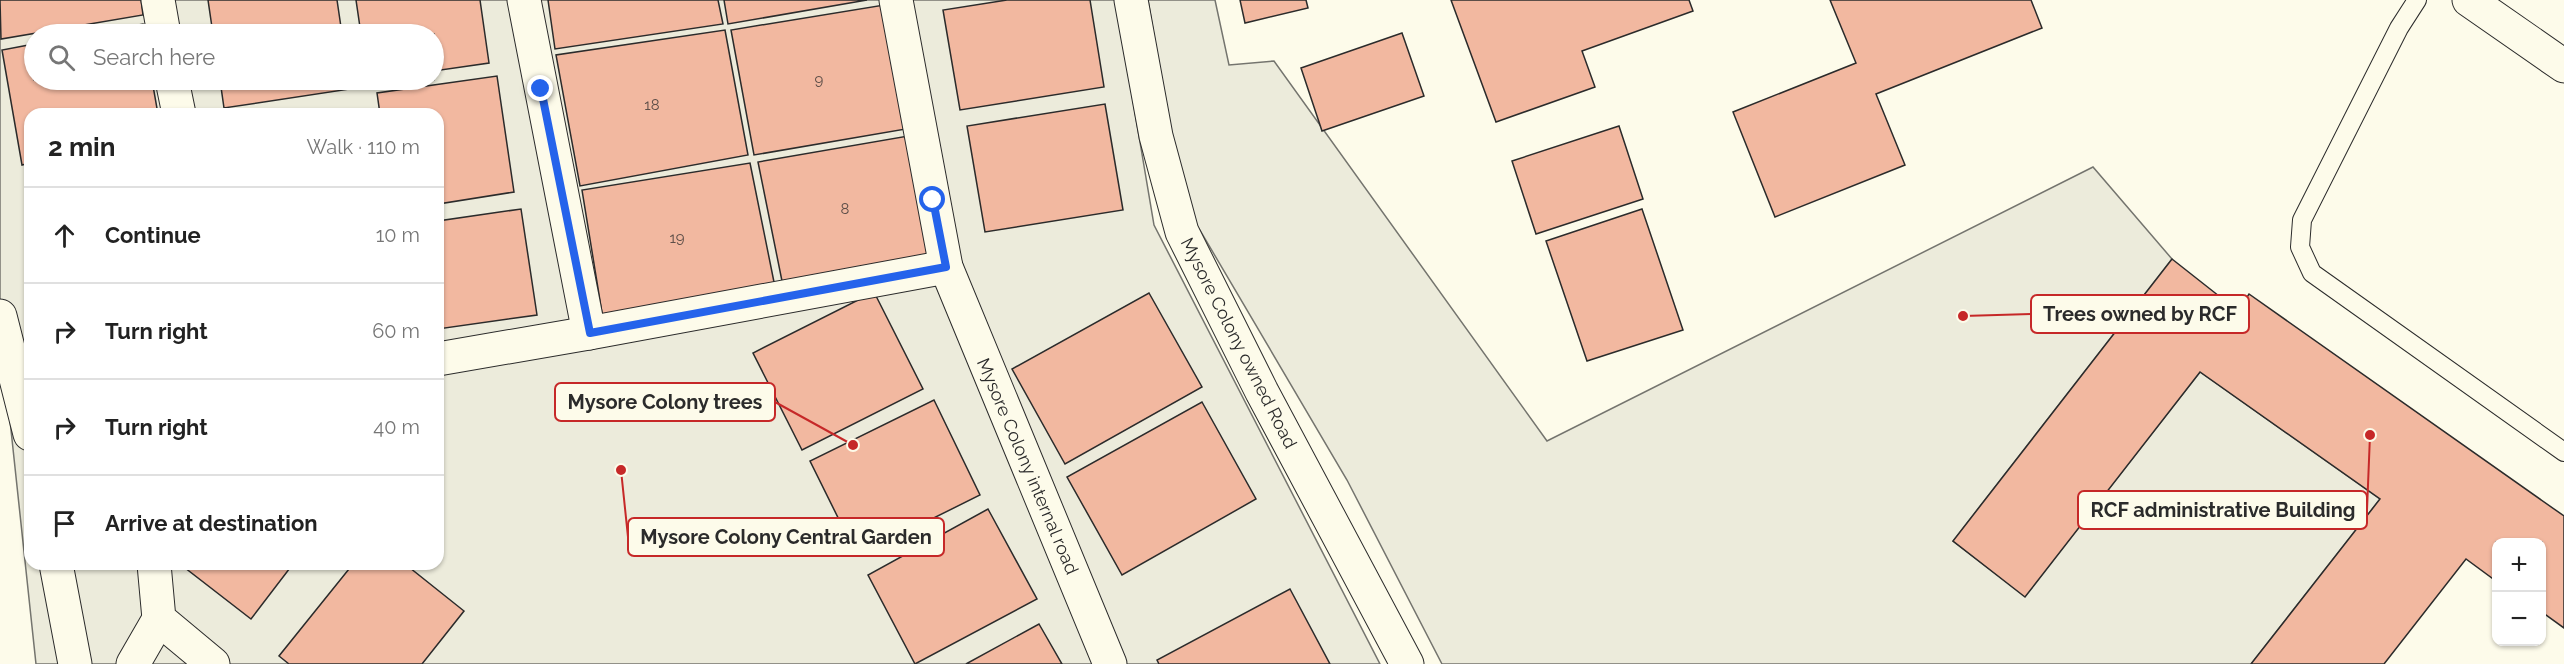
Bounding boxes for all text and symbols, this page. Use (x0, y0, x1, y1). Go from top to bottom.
search box (24, 24, 444, 90)
icon: search (45, 41, 78, 74)
text: Search here (93, 44, 215, 70)
house number: 9 (815, 71, 824, 89)
route end (527, 75, 553, 101)
house number: 18 (644, 96, 660, 114)
text: 2 min (48, 132, 115, 162)
text: Walk · 110 m (306, 135, 420, 159)
route start (919, 186, 945, 212)
house number: 8 (841, 200, 850, 218)
icon: ahead (48, 219, 81, 252)
text: Continue (105, 222, 201, 248)
text: 10 m (376, 223, 420, 247)
house number: 19 (669, 229, 685, 247)
street label: Mysore Colony owned Road (1177, 234, 1301, 452)
callout: Trees owned by RCF (2031, 295, 2249, 333)
text: Trees owned by RCF (2043, 302, 2237, 326)
icon: right (48, 315, 81, 348)
text: Turn right (105, 318, 208, 344)
text: 60 m (372, 319, 420, 343)
street label: Mysore Colony internal road (973, 355, 1083, 577)
callout: Mysore Colony trees (555, 383, 775, 421)
text: Mysore Colony trees (567, 390, 763, 414)
icon: right (48, 411, 81, 444)
text: Turn right (105, 414, 208, 440)
text: 40 m (373, 415, 420, 439)
callout: RCF administrative Building (2078, 491, 2367, 529)
text: RCF administrative Building (2091, 498, 2355, 522)
icon: arrive (48, 507, 81, 540)
text: Arrive at destination (105, 510, 318, 536)
callout: Mysore Colony Central Garden (628, 518, 944, 556)
text: Mysore Colony Central Garden (640, 525, 932, 549)
map controls (2492, 538, 2546, 646)
button: + (2492, 538, 2546, 592)
button: − (2492, 592, 2546, 646)

